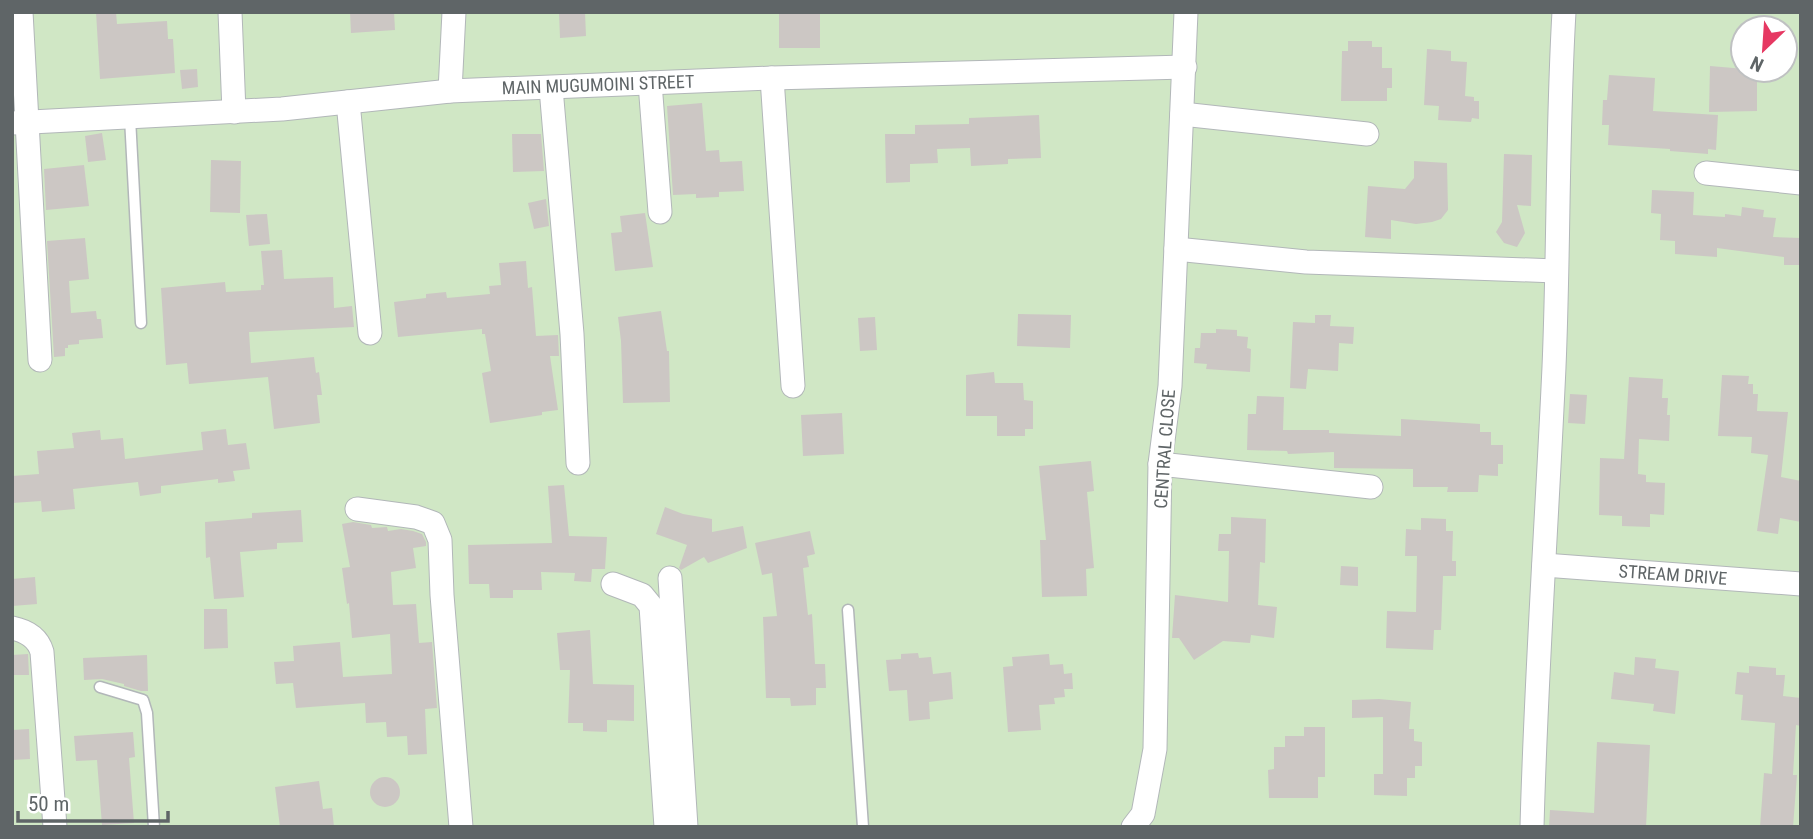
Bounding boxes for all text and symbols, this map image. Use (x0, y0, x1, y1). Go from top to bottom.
north arrow (1729, 14, 1799, 84)
text: N (1747, 51, 1767, 77)
street label: MAIN MUGUMOINI STREET (501, 71, 695, 98)
street label: CENTRAL CLOSE (1150, 389, 1179, 509)
street label: STREAM DRIVE (1618, 560, 1728, 589)
scale bar (18, 780, 168, 824)
text: 50 m (28, 792, 69, 816)

